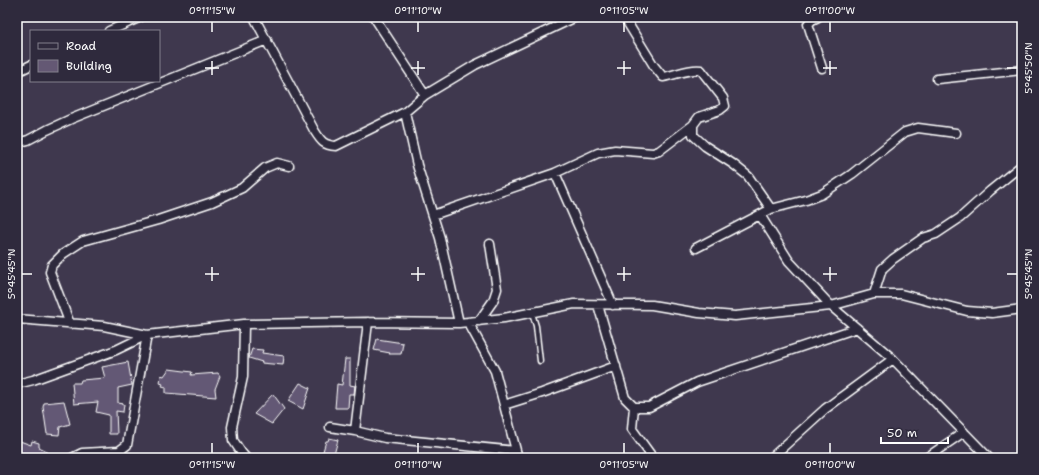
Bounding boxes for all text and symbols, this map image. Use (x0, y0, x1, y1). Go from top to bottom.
text: 0°11'15"W (189, 4, 236, 17)
text: 0°11'10"W (394, 4, 442, 17)
text: 0°11'05"W (599, 4, 649, 17)
text: 0°11'00"W (805, 4, 856, 17)
legend (30, 30, 160, 82)
text: Road (66, 38, 97, 54)
text: 5°45'50"N (1022, 42, 1035, 94)
text: Building (66, 58, 112, 74)
text: 5°45'45"N (5, 249, 18, 299)
text: 5°45'45"N (1022, 249, 1035, 299)
scale bar (881, 419, 948, 445)
text: 50 m (887, 425, 917, 441)
text: 0°11'15"W (189, 458, 236, 471)
text: 0°11'10"W (394, 458, 442, 471)
text: 0°11'05"W (599, 458, 649, 471)
text: 0°11'00"W (805, 458, 856, 471)

